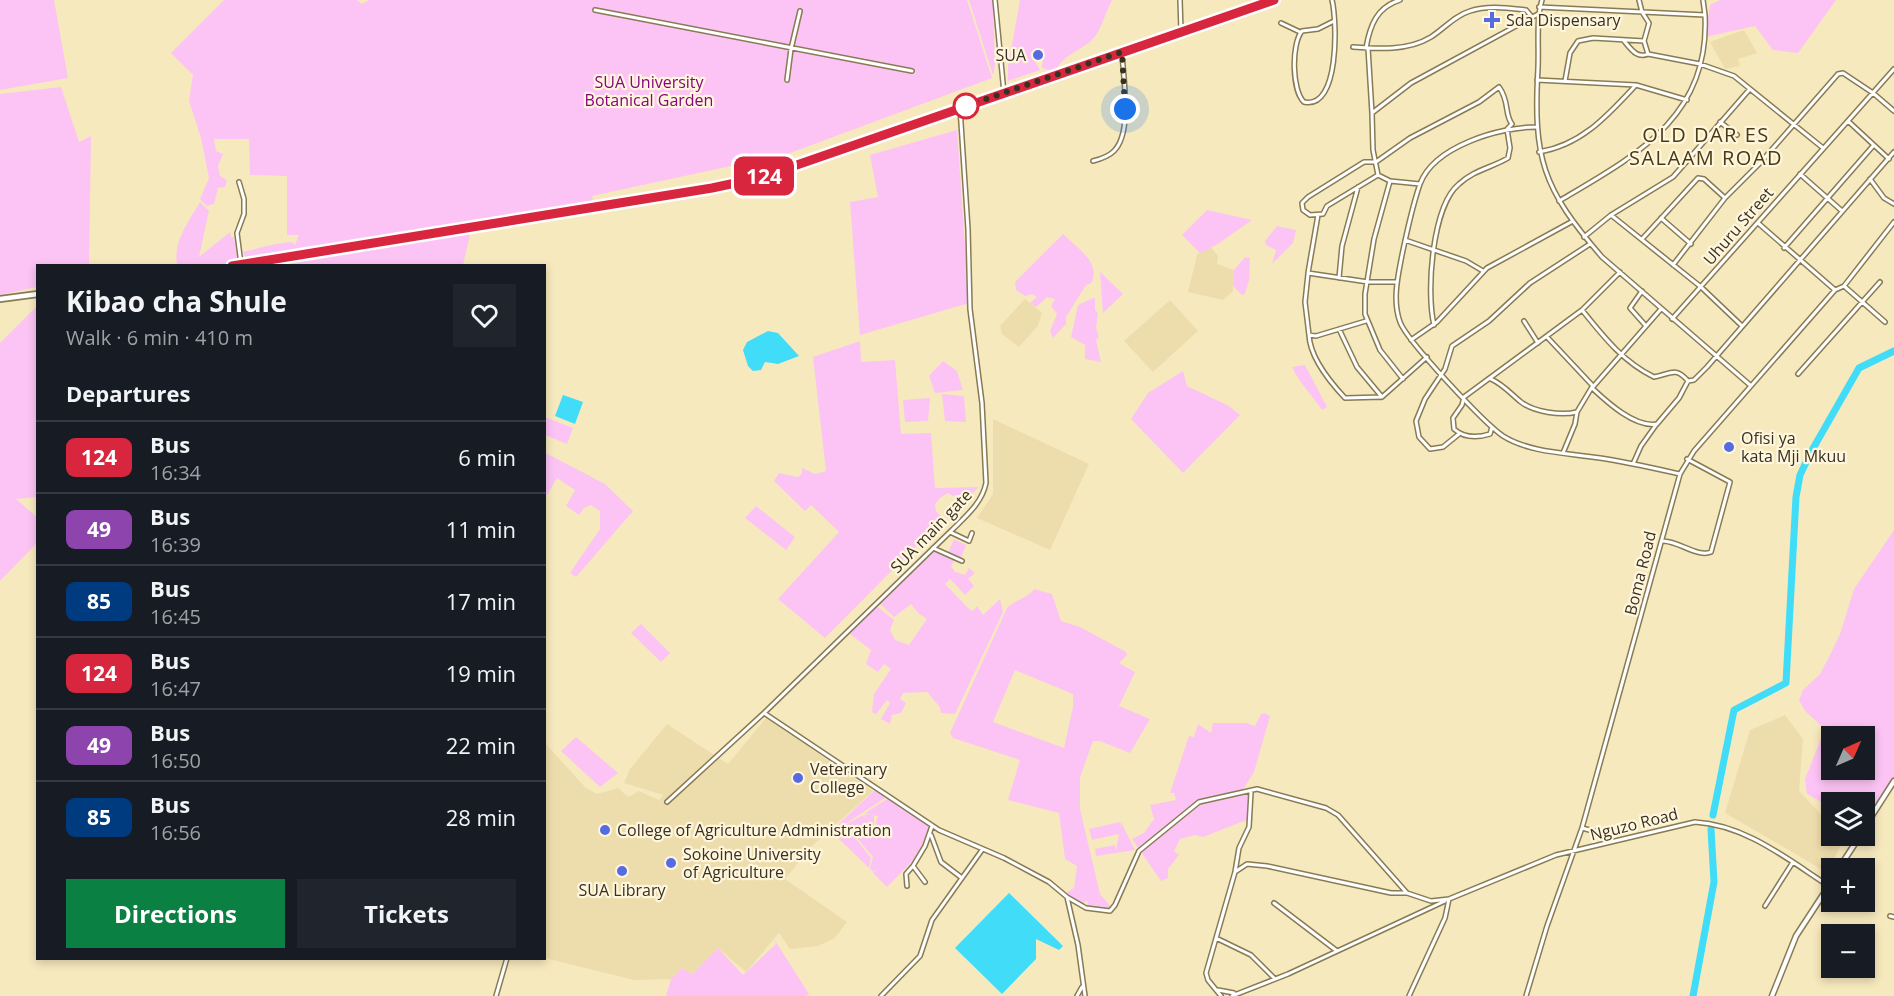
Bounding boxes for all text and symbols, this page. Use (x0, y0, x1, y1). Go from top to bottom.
place label: Sda Dispensary (1506, 9, 1622, 31)
marker: Sda Dispensary (1483, 11, 1501, 29)
place label: SUA (995, 44, 1027, 66)
marker: SUA (1031, 48, 1045, 62)
park label: SUA University Botanical Garden (585, 71, 713, 111)
unlabelled marker (953, 93, 979, 119)
your location (1110, 94, 1140, 124)
district label: OLD DAR ES SALAAM ROAD (1629, 121, 1783, 171)
line badge: 124 (730, 156, 798, 195)
text: 124 (746, 162, 782, 190)
street label: Uhuru Street (1698, 182, 1778, 270)
text: Kibao cha Shule (66, 282, 287, 320)
button: heart (453, 284, 516, 347)
text: Walk · 6 min · 410 m (66, 324, 253, 351)
text: Departures (66, 378, 190, 408)
place label: Ofisi ya kata Mji Mkuu (1741, 427, 1846, 467)
text: Bus (150, 429, 190, 459)
marker: Ofisi ya kata Mji Mkuu (1722, 440, 1736, 454)
text: 6 min (458, 442, 516, 472)
text: 124 (81, 443, 117, 471)
text: 16:34 (150, 459, 201, 486)
street label: SUA main gate (885, 484, 977, 578)
text: Bus (150, 501, 190, 531)
text: 11 min (446, 514, 516, 544)
text: 49 (87, 515, 111, 543)
street label: Boma Road (1619, 529, 1661, 617)
text: 16:39 (150, 531, 201, 558)
text: Bus (150, 573, 190, 603)
text: 17 min (446, 586, 516, 616)
text: 85 (87, 587, 111, 615)
text: 16:45 (150, 603, 201, 630)
text: Bus (150, 645, 190, 675)
text: 19 min (446, 658, 516, 688)
text: 124 (81, 659, 117, 687)
text: 16:47 (150, 675, 201, 702)
text: Bus (150, 717, 190, 747)
north arrow (1821, 726, 1875, 780)
map controls (1821, 726, 1875, 978)
text: 22 min (446, 730, 516, 760)
text: 49 (87, 731, 111, 759)
text: 16:50 (150, 747, 201, 774)
place label: Veterinary College (810, 758, 888, 798)
marker: Veterinary College (791, 771, 805, 785)
text: Bus (150, 789, 190, 819)
button: layers (1821, 792, 1875, 846)
text: 28 min (446, 802, 516, 832)
street label: Nguzo Road (1588, 802, 1680, 846)
text: 85 (87, 803, 111, 831)
text: 16:56 (150, 819, 201, 846)
place label: College of Agriculture Administration (617, 819, 891, 841)
marker: College of Agriculture Administration (598, 823, 612, 837)
place label: Sokoine University of Agriculture (683, 843, 822, 883)
marker: Sokoine University of Agriculture (664, 856, 678, 870)
button: + (1821, 858, 1875, 912)
marker: SUA Library (615, 864, 629, 878)
button: Directions (66, 879, 285, 948)
button: Tickets (297, 879, 516, 948)
place label: SUA Library (579, 879, 666, 901)
button: − (1821, 924, 1875, 978)

